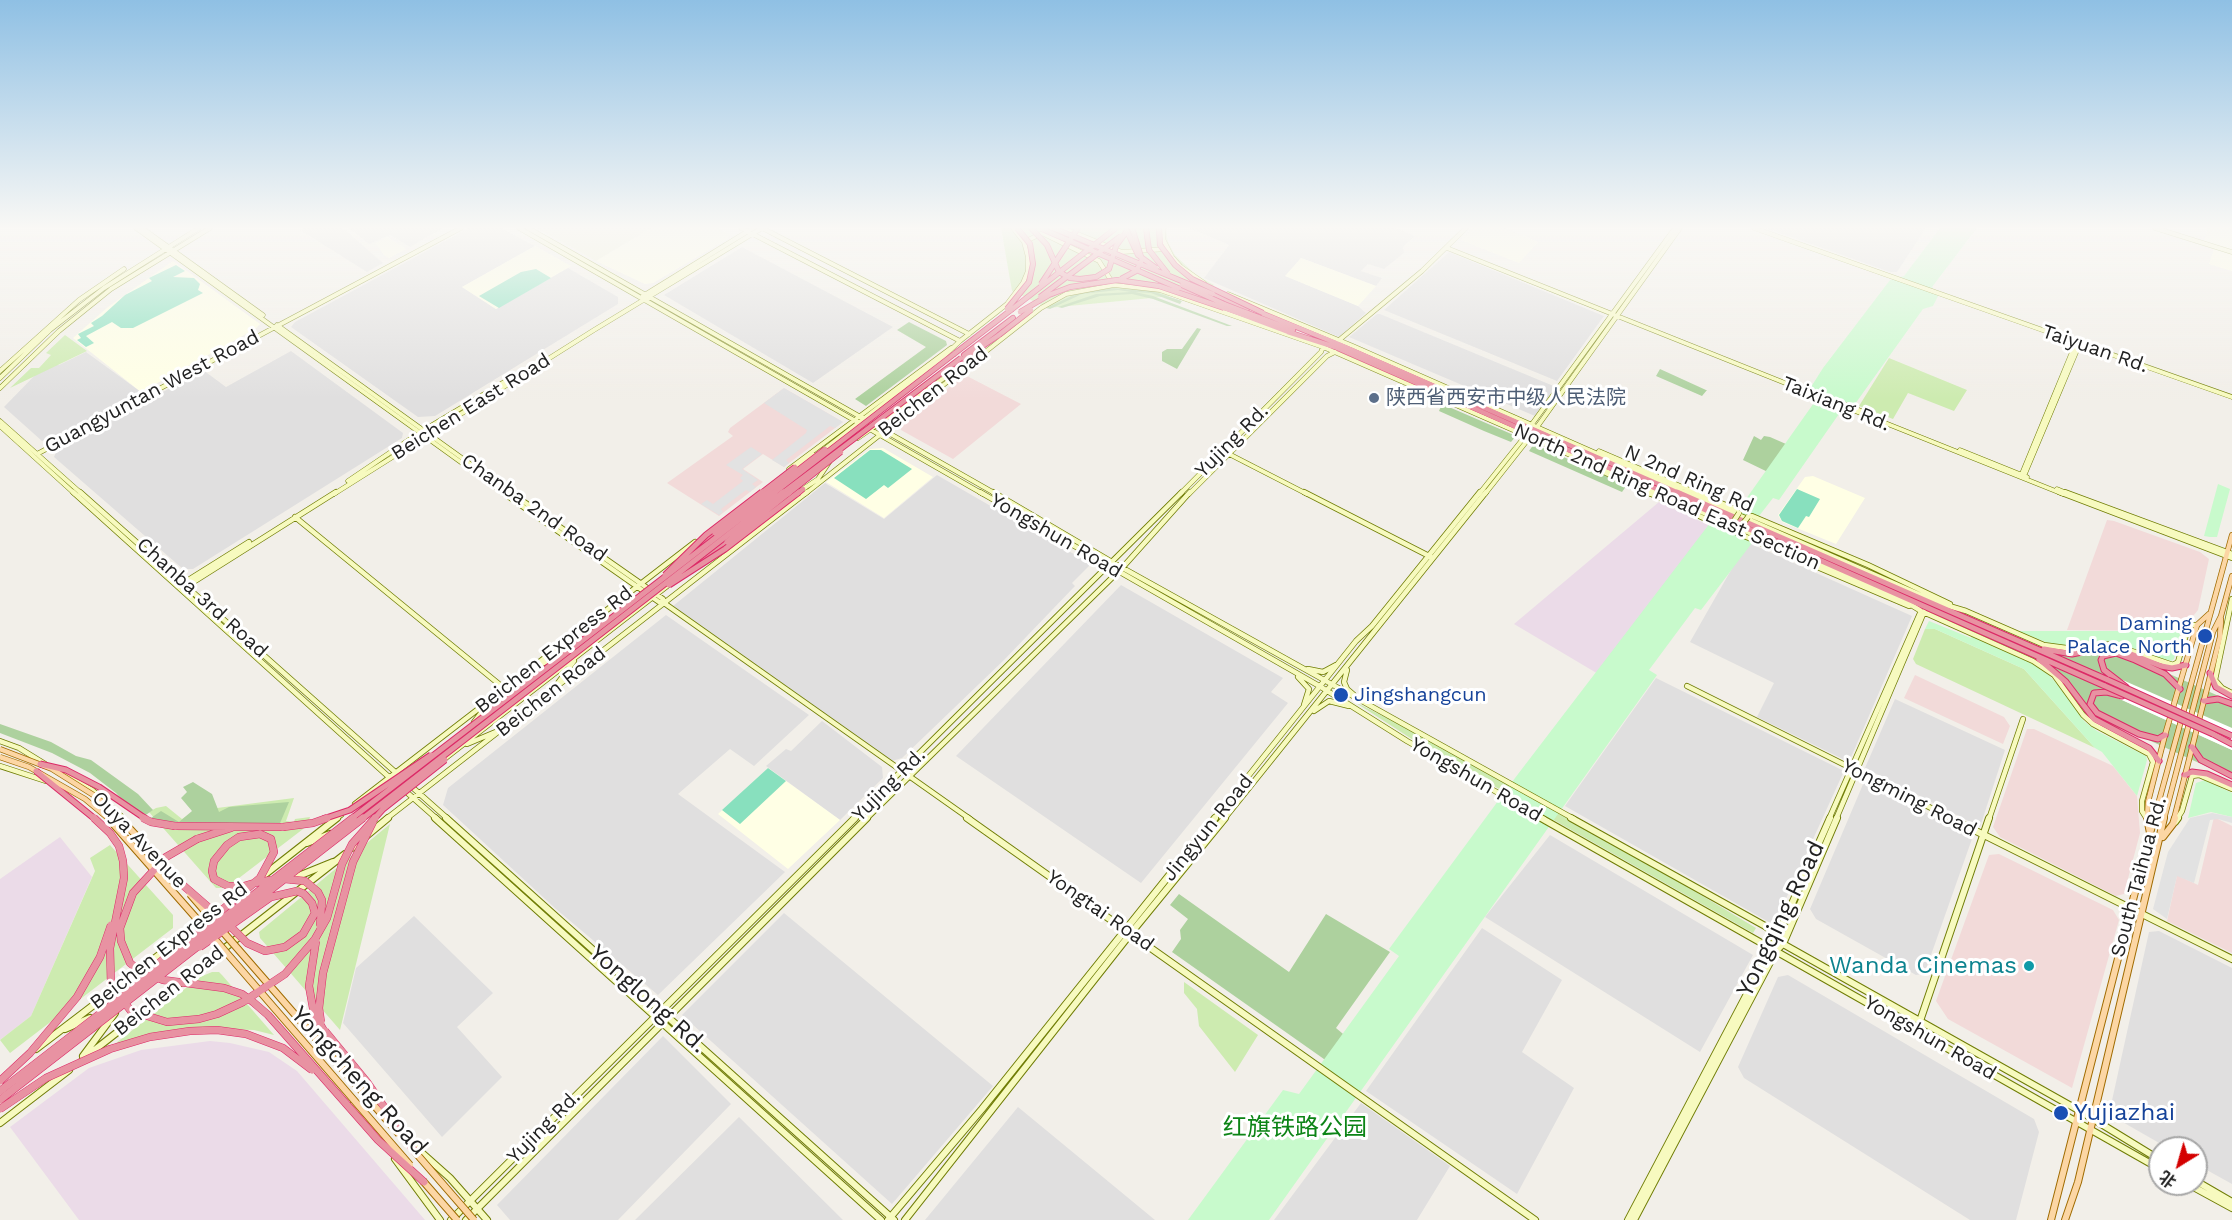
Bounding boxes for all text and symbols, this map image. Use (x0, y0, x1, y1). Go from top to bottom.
street label: Taiyuan Rd. (2039, 320, 2151, 378)
street label: Guangyuntan West Road (41, 325, 263, 459)
street label: Beichen Road (873, 342, 993, 442)
street label: Beichen East Road (387, 348, 555, 466)
street label: Taixiang Rd. (1778, 371, 1894, 437)
place label: 陕西省西安市中级人民法院 (1386, 386, 1626, 410)
marker: 陕西省西安市中级人民法院 (1367, 391, 1381, 405)
street label: Yujing Rd. (1190, 399, 1274, 483)
street label: North 2nd Ring Road East Section (1510, 418, 1824, 576)
street label: N 2nd Ring Rd (1621, 440, 1757, 518)
street label: Chanba 2nd Road (456, 449, 612, 567)
street label: Yongshun Road (986, 489, 1126, 583)
street label: Chanba 3rd Road (131, 533, 273, 663)
street label: Beichen Express Rd (471, 581, 637, 719)
place label: Daming Palace North (2067, 612, 2192, 659)
marker: Daming Palace North (2196, 627, 2214, 645)
street label: Beichen Road (491, 642, 611, 742)
place label: Jingshangcun (1354, 683, 1487, 707)
marker: Jingshangcun (1332, 686, 1350, 704)
street label: Yongshun Road (1406, 733, 1546, 827)
street label: Yujing Rd. (847, 743, 931, 827)
street label: Yongming Road (1838, 754, 1980, 842)
street label: Jingyun Road (1158, 770, 1258, 886)
street label: Ouya Avenue (87, 786, 191, 894)
street label: South Taihua Rd. (2106, 794, 2172, 960)
street label: Yongqing Road (1731, 836, 1831, 1002)
street label: Yongtai Road (1042, 865, 1158, 957)
street label: Beichen Express Rd (86, 877, 252, 1015)
street label: Yonglong Rd. (583, 939, 713, 1059)
street label: Beichen Road (109, 941, 229, 1041)
place label: Wanda Cinemas (1829, 952, 2017, 980)
marker: Wanda Cinemas (2022, 959, 2036, 973)
street label: Yongshun Road (1860, 991, 2000, 1085)
street label: Yongcheng Road (285, 1001, 433, 1161)
street label: Yujing Rd. (502, 1085, 586, 1169)
place label: Yujiazhai (2074, 1099, 2175, 1127)
marker: Yujiazhai (2052, 1104, 2070, 1122)
park label: 红旗铁路公园 (1223, 1114, 1367, 1142)
north arrow (2148, 1136, 2208, 1196)
text: 北 (2156, 1167, 2180, 1192)

